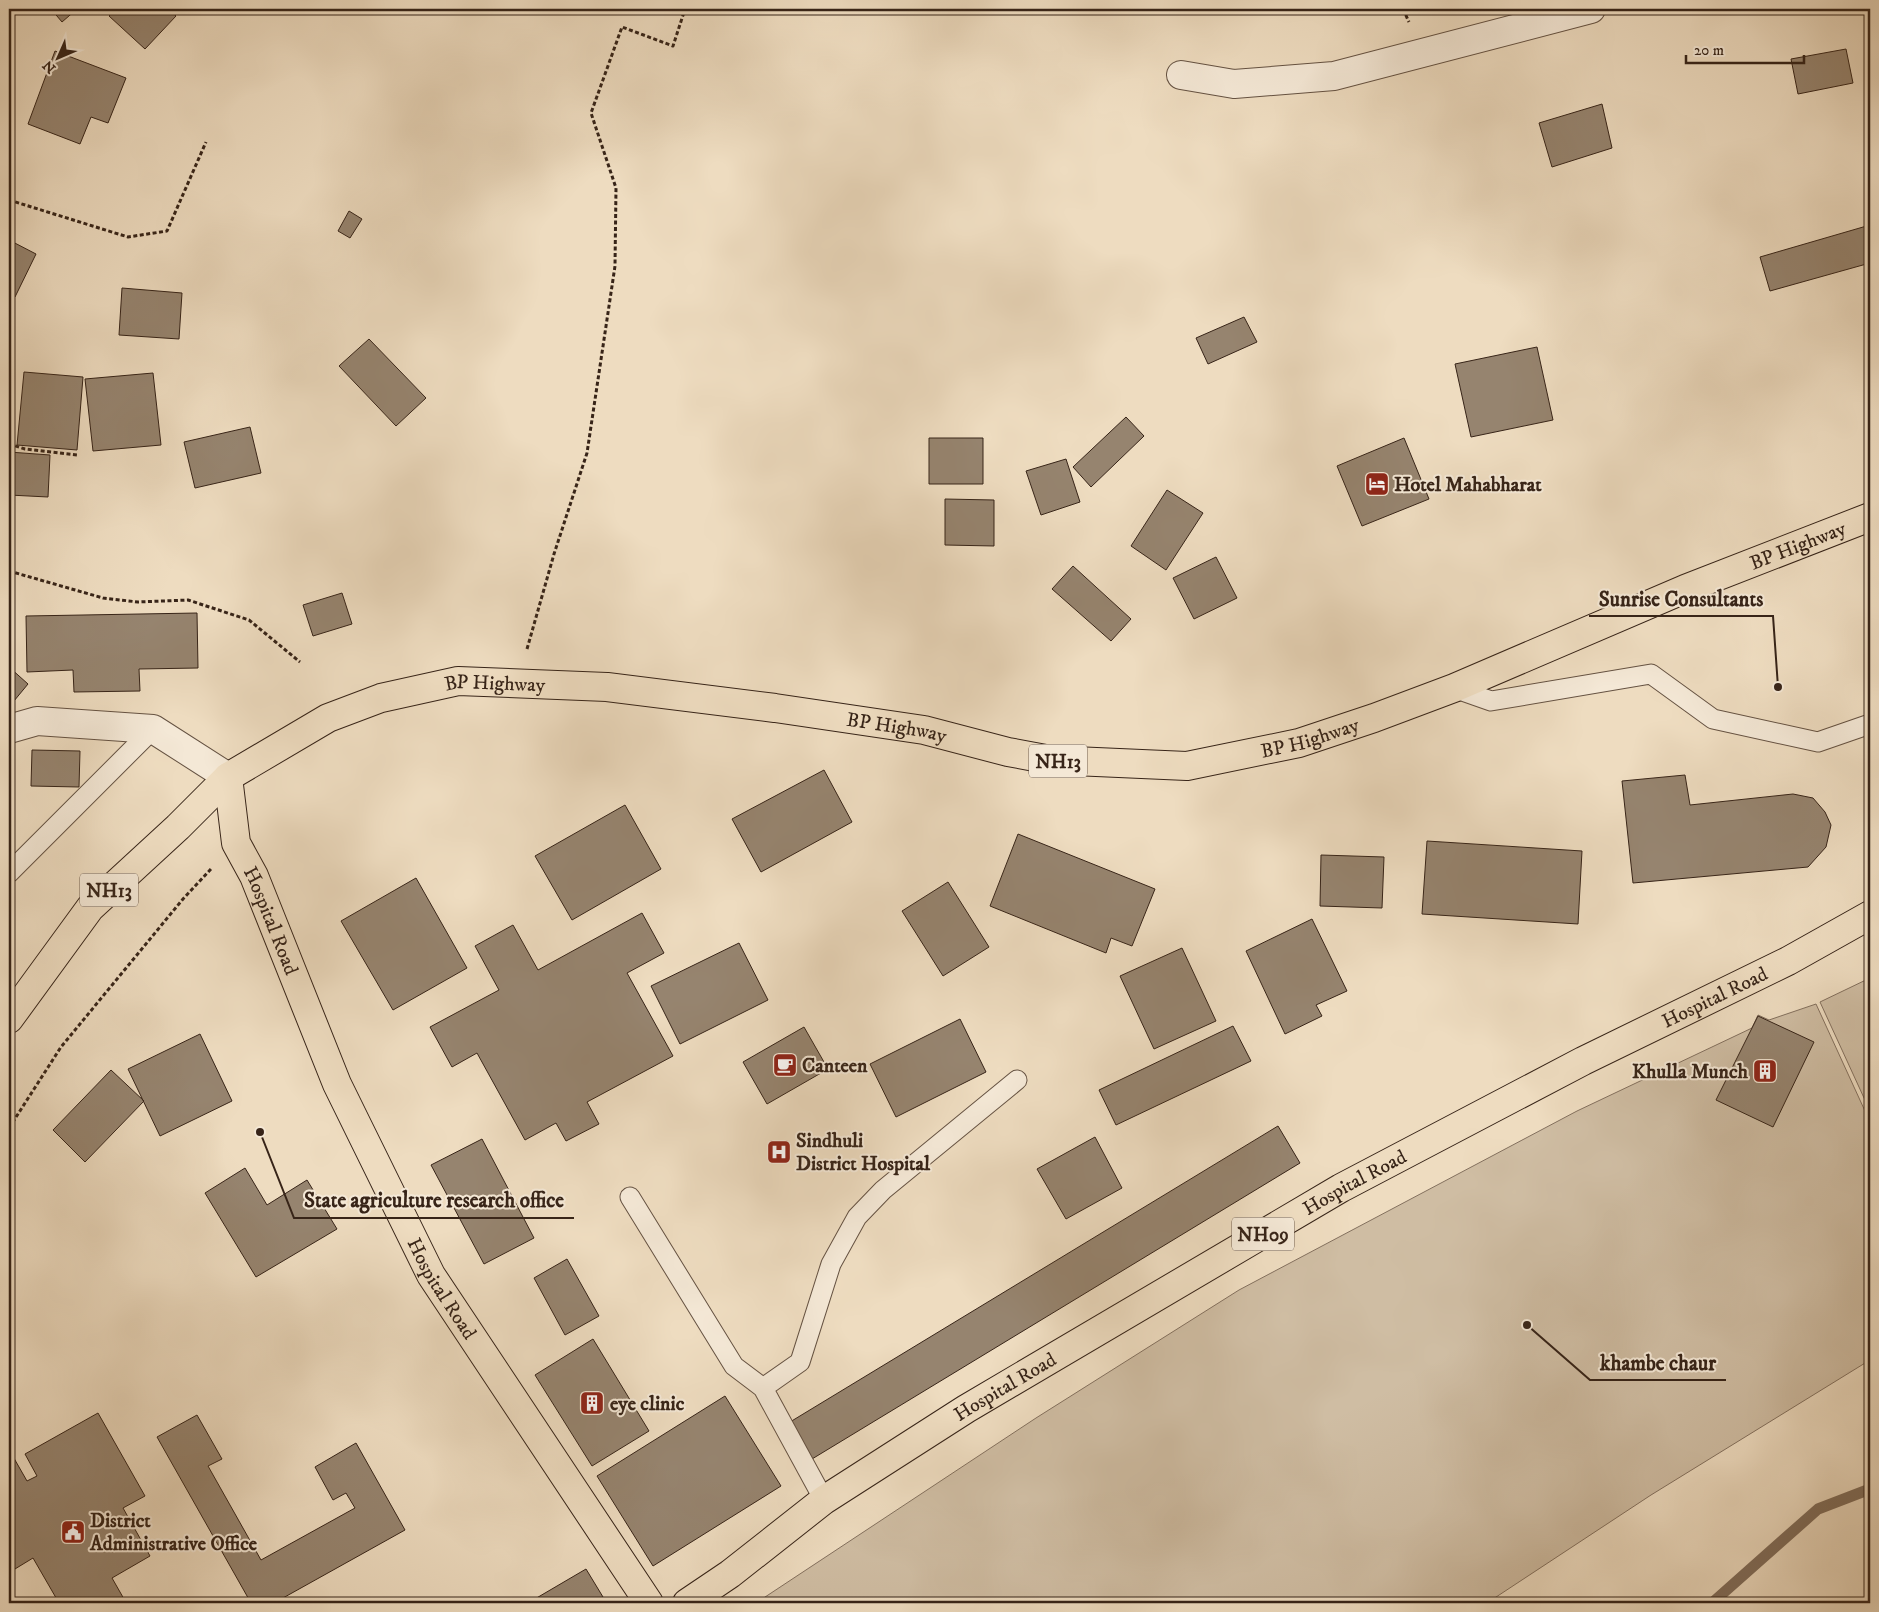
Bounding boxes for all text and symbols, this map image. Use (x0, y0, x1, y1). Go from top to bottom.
north arrow (32, 32, 82, 82)
scale bar (1686, 32, 1804, 64)
text: 20 m (1694, 41, 1724, 60)
text: N (39, 56, 60, 77)
hotel icon: Hotel Mahabharat (1364, 471, 1390, 497)
place label: Hotel Mahabharat (1394, 473, 1542, 498)
street label: BP Highway (1746, 516, 1850, 577)
callout: Sunrise Consultants (1589, 580, 1773, 616)
text: Sunrise Consultants (1599, 587, 1763, 613)
street label: BP Highway (442, 670, 546, 699)
street label: BP Highway (845, 708, 950, 750)
street label: BP Highway (1259, 713, 1363, 765)
road number: NH13 (1029, 744, 1087, 778)
street label: Hospital Road (237, 862, 303, 979)
road number: NH13 (80, 874, 138, 906)
street label: Hospital Road (1658, 962, 1772, 1035)
cafe icon: Canteen (772, 1052, 798, 1078)
place label: Canteen (802, 1054, 868, 1079)
building icon: Khulla Munch (1752, 1058, 1778, 1084)
place label: Khulla Munch (1632, 1060, 1749, 1085)
place label: Sindhuli District Hospital (796, 1129, 931, 1177)
hospital icon: Sindhuli District Hospital (766, 1139, 792, 1165)
street label: Hospital Road (1299, 1145, 1411, 1222)
callout: State agriculture research office (294, 1182, 574, 1218)
text: State agriculture research office (304, 1188, 564, 1214)
road number: NH09 (1232, 1218, 1294, 1250)
street label: Hospital Road (401, 1234, 481, 1345)
callout: khambe chaur (1590, 1344, 1726, 1380)
street label: Hospital Road (950, 1348, 1061, 1428)
text: khambe chaur (1599, 1351, 1717, 1377)
building icon: eye clinic (579, 1390, 605, 1416)
place label: eye clinic (610, 1392, 685, 1417)
place label: District Administrative Office (89, 1509, 258, 1557)
public building icon: District Administrative Office (60, 1519, 86, 1545)

